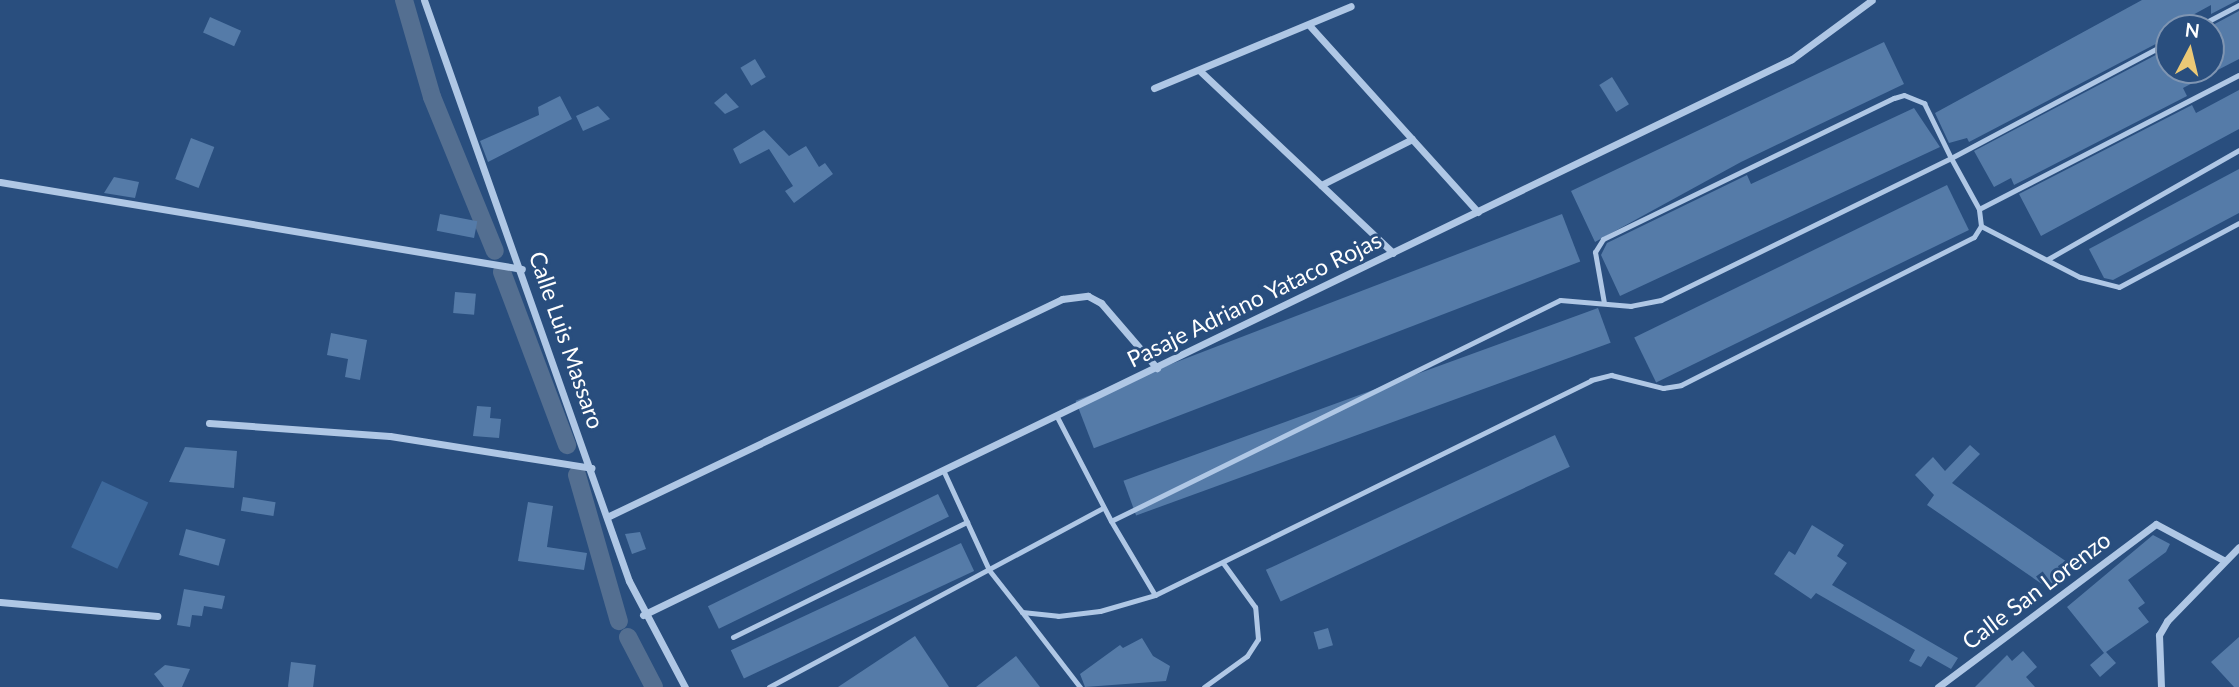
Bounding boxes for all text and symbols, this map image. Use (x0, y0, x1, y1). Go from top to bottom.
north arrow (2155, 14, 2225, 84)
text: N (2184, 17, 2201, 42)
street label: Pasaje Adriano Yataco Rojas (1122, 225, 1386, 373)
street label: Calle Luis Massaro (524, 248, 610, 432)
street label: Calle San Lorenzo (1957, 525, 2115, 655)

